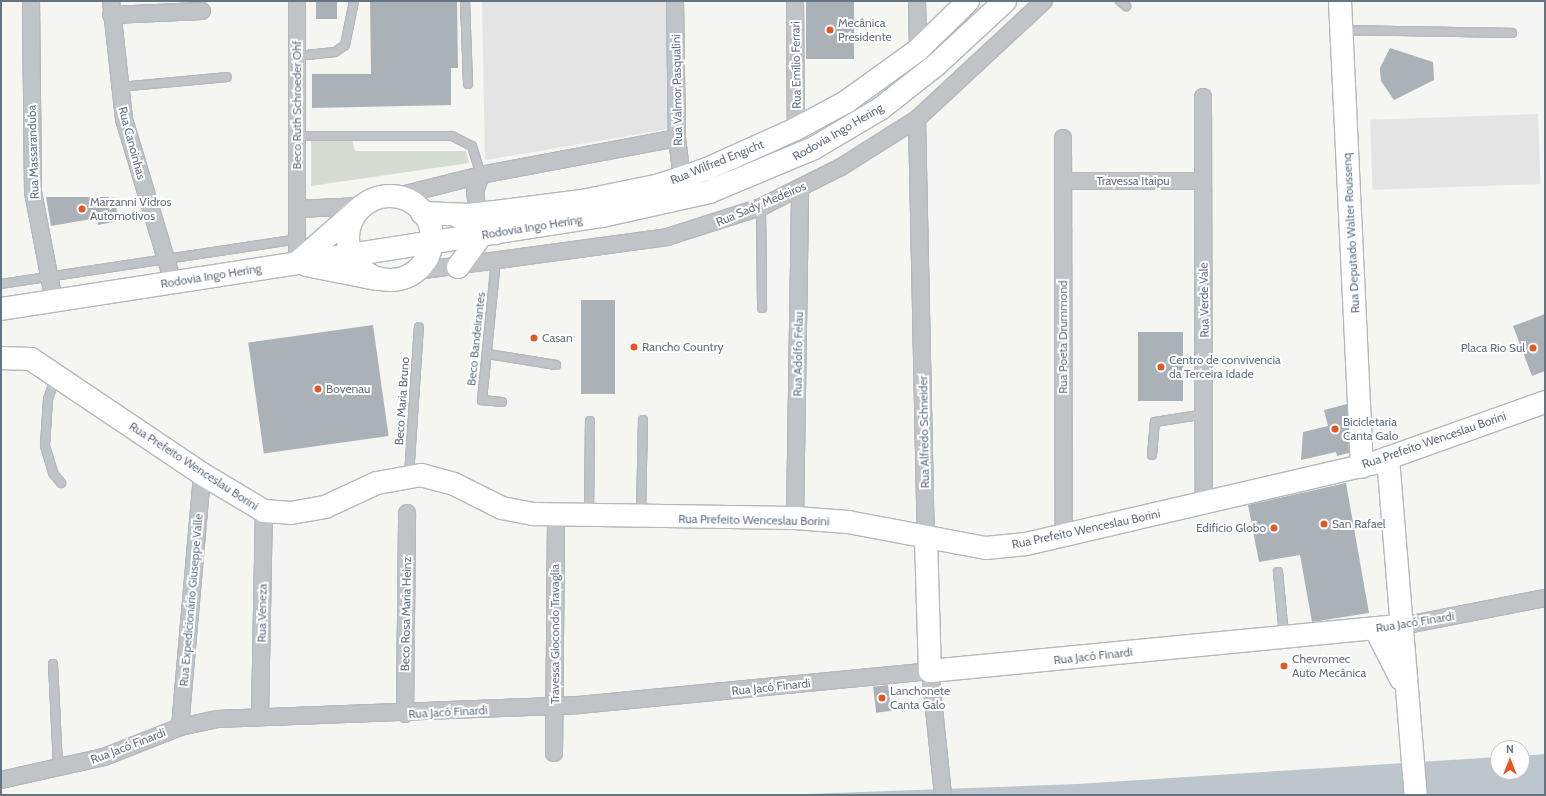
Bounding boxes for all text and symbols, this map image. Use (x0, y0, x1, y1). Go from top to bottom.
place label: Mecânica Presidente (838, 16, 892, 44)
street label: Rua Emílio Ferrari (788, 21, 804, 109)
marker: Mecânica Presidente (825, 25, 835, 35)
street label: Rua Valmor Pasqualini (669, 34, 685, 146)
street label: Beco Ruth Schroeder Ohf (290, 41, 304, 169)
street label: Rodovia Ingo Hering (790, 100, 886, 164)
street label: Rua Massaranduba (24, 105, 42, 199)
street label: Rua Canoinhas (115, 105, 149, 181)
street label: Rua Wilfred Engicht (668, 137, 766, 187)
street label: Rua Deputado Walter Roussenq (1340, 152, 1362, 314)
street label: Travessa Itaipu (1096, 174, 1170, 188)
street label: Rua Sady Medeiros (714, 179, 808, 229)
place label: Marzanni Vidros Automotivos (90, 195, 172, 223)
marker: Marzanni Vidros Automotivos (77, 204, 87, 214)
street label: Rodovia Ingo Hering (480, 212, 584, 242)
street label: Rodovia Ingo Hering (159, 261, 263, 291)
street label: Rua Verde Vale (1196, 262, 1212, 338)
street label: Rua Poeta Drummond (1056, 280, 1070, 394)
street label: Beco Bandeirantes (464, 291, 488, 387)
street label: Rua Adolfo Felau (790, 311, 806, 397)
place label: Casan (542, 331, 573, 345)
marker: Casan (529, 333, 539, 343)
place label: Rancho Country (642, 340, 724, 354)
place label: Placa Rio Sul (1461, 341, 1525, 355)
marker: Rancho Country (629, 342, 639, 352)
marker: Placa Rio Sul (1528, 343, 1538, 353)
place label: Centro de convivencia da Terceira Idade (1169, 353, 1281, 381)
street label: Beco Maria Bruno (392, 356, 412, 446)
marker: Centro de convivencia da Terceira Idade (1156, 362, 1166, 372)
street label: Rua Alfredo Schneider (916, 376, 932, 488)
place label: Bovenau (326, 382, 370, 396)
marker: Bovenau (313, 384, 323, 394)
street label: Rua Prefeito Wenceslau Borini (1360, 409, 1508, 471)
place label: Bicicletaria Canta Galo (1343, 415, 1398, 443)
street label: Rua Prefeito Wenceslau Borini (127, 419, 261, 513)
marker: Bicicletaria Canta Galo (1330, 424, 1340, 434)
street label: Rua Prefeito Wenceslau Borini (1010, 506, 1162, 552)
street label: Rua Prefeito Wenceslau Borini (678, 511, 830, 529)
street label: Rua Expedicionário Giuseppe Valle (176, 513, 206, 687)
place label: San Rafael (1332, 517, 1386, 531)
marker: San Rafael (1319, 519, 1329, 529)
place label: Edifício Globo (1196, 521, 1266, 535)
marker: Edifício Globo (1269, 523, 1279, 533)
street label: Beco Rosa Maria Heinz (398, 557, 414, 671)
street label: Travessa Giocondo Travaglia (548, 564, 562, 704)
street label: Rua Veneza (254, 583, 270, 643)
street label: Rua Jacó Finardi (1375, 609, 1455, 635)
street label: Rua Jacó Finardi (1053, 645, 1133, 667)
place label: Chevromec Auto Mecânica (1292, 652, 1366, 680)
marker: Chevromec Auto Mecânica (1279, 661, 1289, 671)
street label: Rua Jacó Finardi (731, 676, 811, 698)
place label: Lanchonete Canta Galo (890, 684, 950, 712)
marker: Lanchonete Canta Galo (877, 693, 887, 703)
street label: Rua Jacó Finardi (408, 703, 488, 721)
street label: Rua Jacó Finardi (88, 725, 168, 767)
north arrow (1490, 740, 1530, 780)
text: N (1506, 742, 1514, 756)

